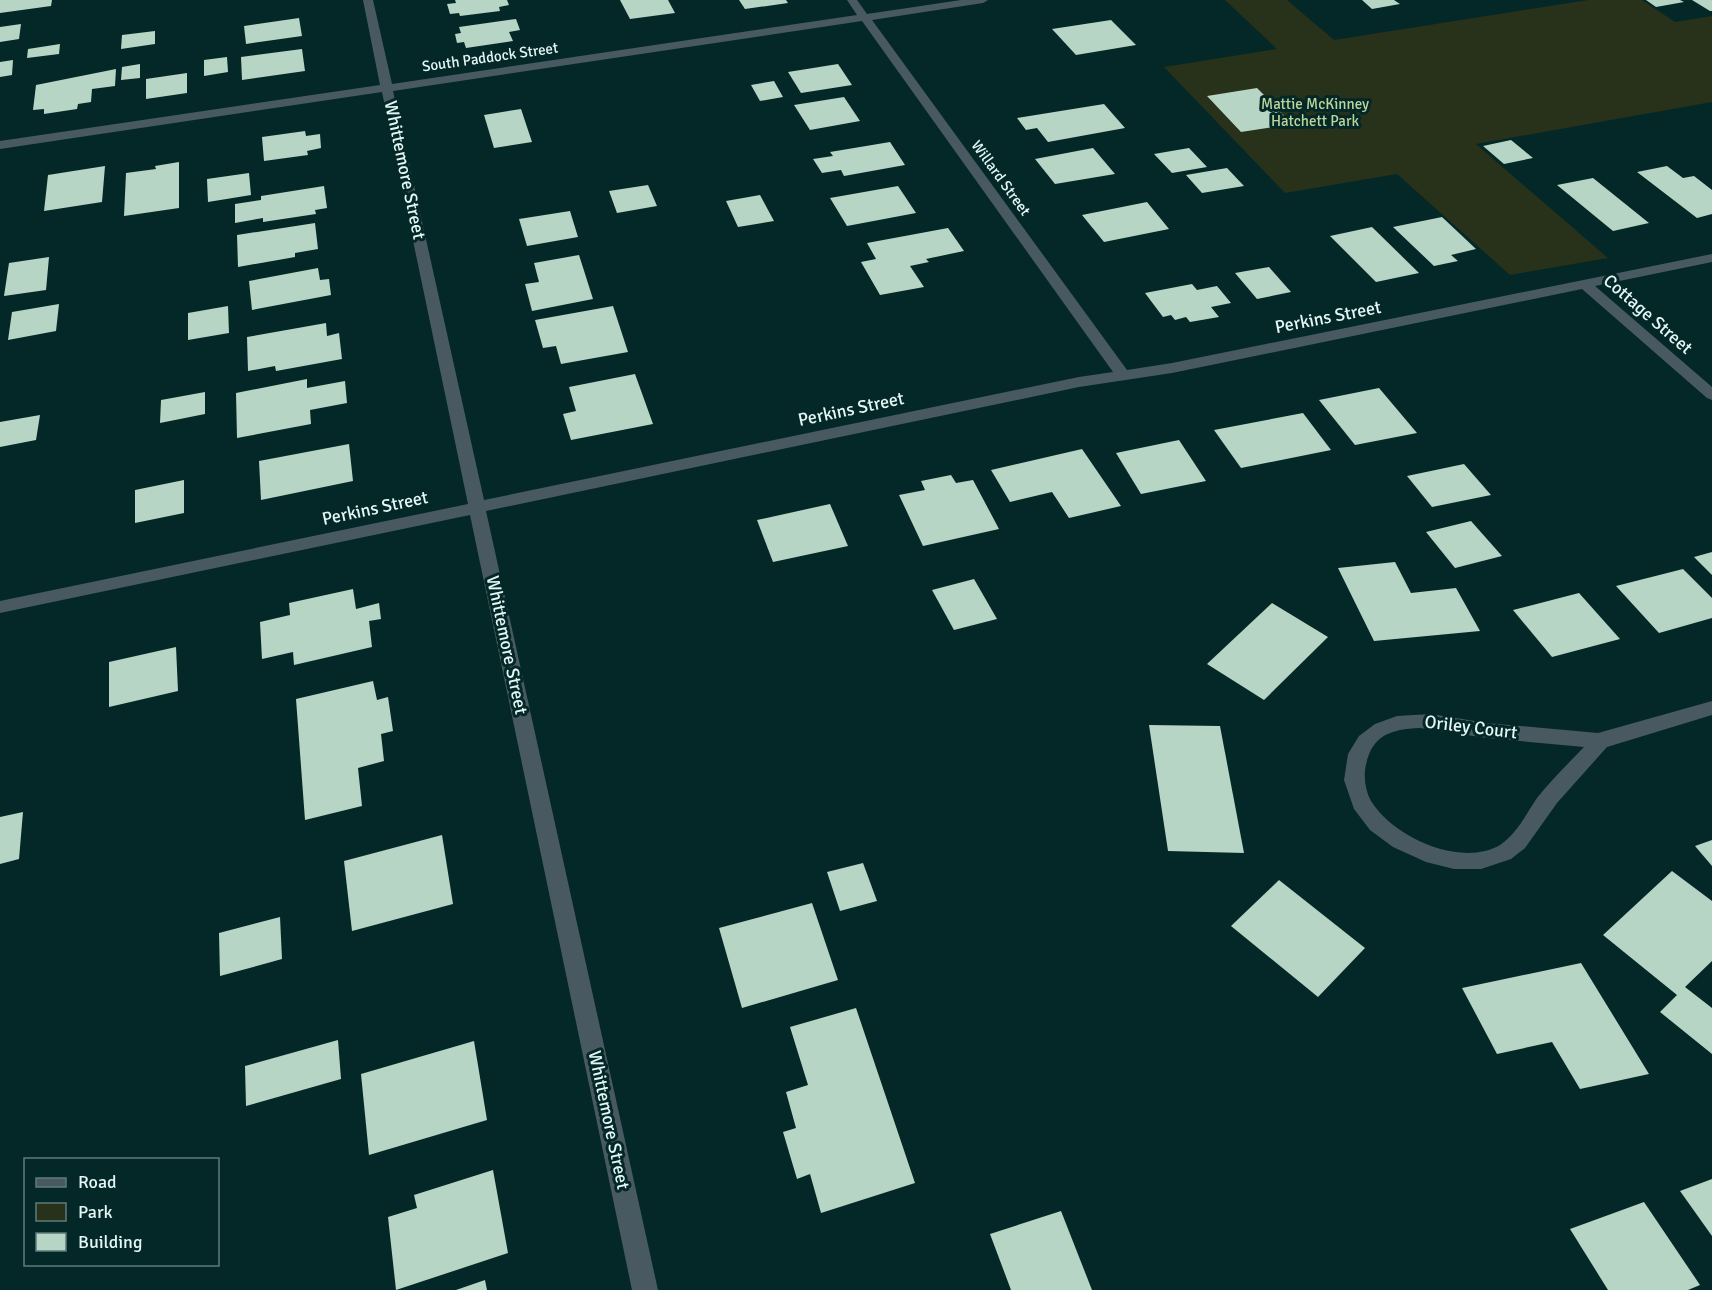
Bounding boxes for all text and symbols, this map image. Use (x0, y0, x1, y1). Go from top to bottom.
street label: South Paddock Street (421, 39, 559, 75)
park label: Mattie McKinney Hatchett Park (1261, 95, 1369, 130)
street label: Whittemore Street (380, 99, 430, 241)
street label: Willard Street (968, 137, 1034, 219)
street label: Cottage Street (1599, 269, 1697, 359)
street label: Perkins Street (1273, 296, 1383, 338)
street label: Perkins Street (796, 387, 906, 431)
street label: Perkins Street (320, 486, 430, 530)
street label: Whittemore Street (482, 574, 532, 716)
street label: Oriley Court (1423, 710, 1519, 744)
street label: Whittemore Street (584, 1049, 634, 1191)
legend (24, 1158, 219, 1266)
text: Road (78, 1171, 117, 1193)
text: Park (78, 1201, 113, 1223)
text: Building (78, 1231, 142, 1253)

